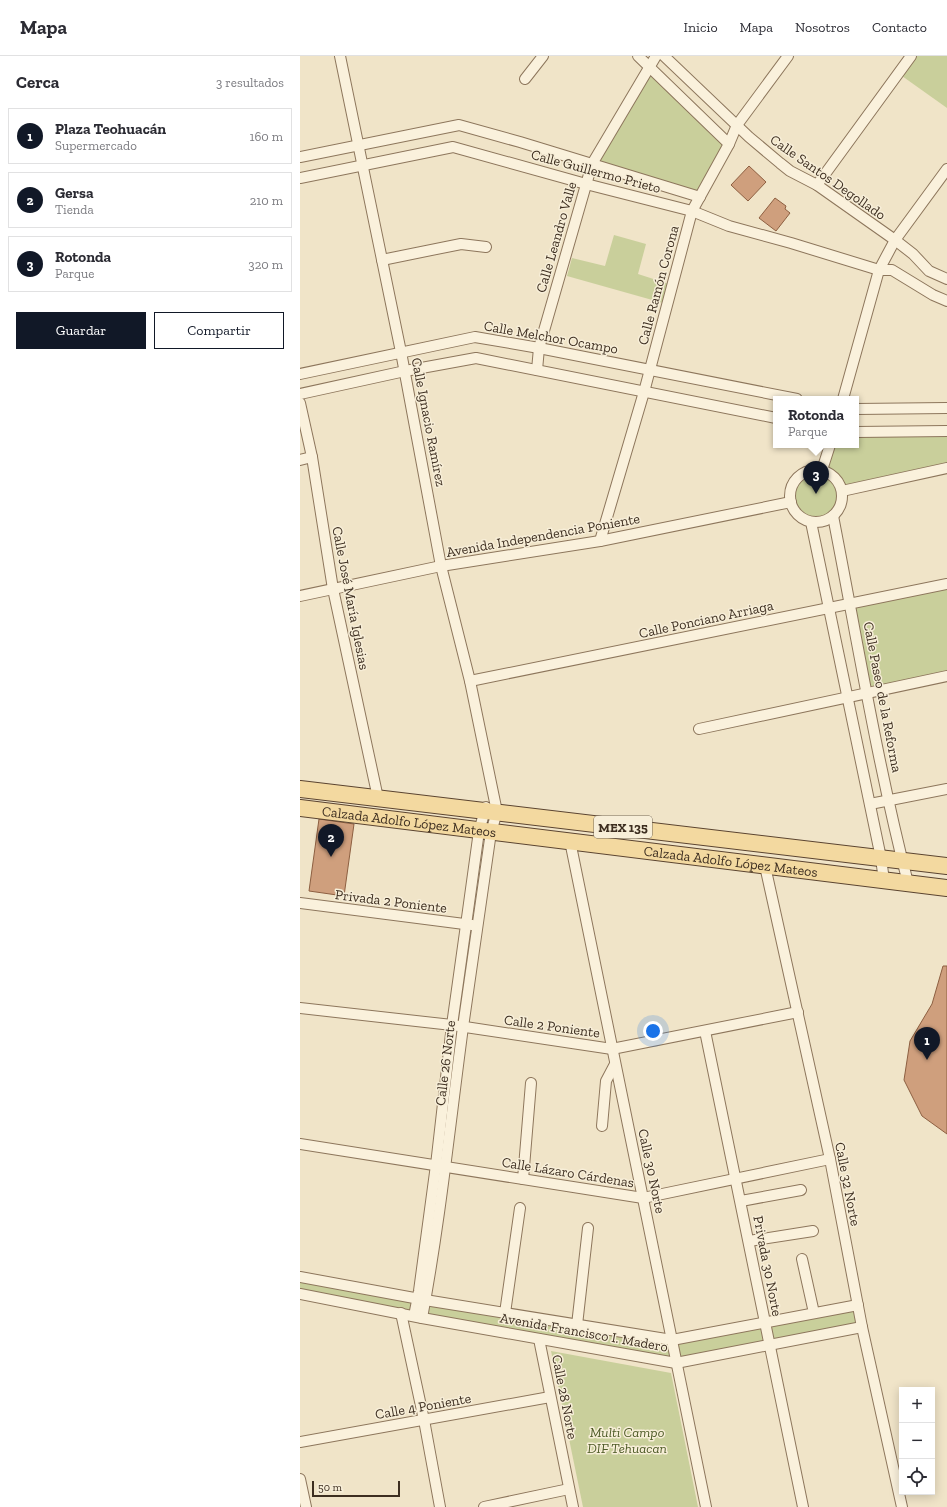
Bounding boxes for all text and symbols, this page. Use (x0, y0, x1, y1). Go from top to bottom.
text: Mapa (20, 16, 67, 39)
text: Inicio (684, 19, 718, 36)
text: Mapa (740, 19, 773, 36)
text: Nosotros (795, 19, 850, 36)
text: Contacto (872, 19, 927, 36)
text: Cerca (16, 72, 59, 92)
text: 3 resultados (216, 75, 284, 90)
text: Plaza Teohuacán (55, 120, 166, 138)
text: 1 (27, 129, 33, 144)
text: 160 m (249, 129, 283, 144)
street label: Calle Santos Degollado (767, 131, 889, 224)
text: Supermercado (55, 138, 137, 153)
street label: Calle Guillermo Prieto (529, 146, 663, 197)
street label: Calle Leandro Valle (533, 179, 581, 294)
text: Gersa (55, 184, 94, 202)
text: 2 (27, 193, 33, 208)
text: 210 m (250, 193, 283, 208)
text: Tienda (55, 202, 94, 217)
street label: Calle Ramón Corona (634, 223, 683, 347)
text: Rotonda (55, 248, 111, 266)
text: 3 (27, 257, 33, 272)
text: 320 m (248, 257, 283, 272)
text: Parque (55, 266, 94, 281)
button: Guardar (16, 312, 146, 349)
button: Compartir (154, 312, 284, 349)
street label: Calle Melchor Ocampo (482, 317, 619, 358)
street label: Calle Ignacio Ramírez (408, 356, 449, 488)
popup (773, 396, 859, 448)
text: Rotonda (788, 406, 844, 424)
text: Parque (788, 424, 827, 439)
pin: 3 (803, 461, 829, 494)
street label: Avenida Independencia Poniente (445, 510, 642, 561)
street label: Calle José María Iglesias (328, 525, 373, 671)
street label: Calle Ponciano Arriaga (637, 597, 775, 642)
street label: Calle Paseo de la Reforma (860, 620, 906, 774)
street label: Calzada Adolfo López Mateos (321, 803, 497, 841)
road number: MEX 135 (594, 816, 652, 838)
pin: 2 (318, 824, 344, 857)
street label: Calzada Adolfo López Mateos (643, 843, 819, 881)
street label: Privada 2 Poniente (334, 886, 448, 917)
street label: Calle 2 Poniente (503, 1011, 601, 1042)
street label: Calle 26 Norte (432, 1019, 459, 1107)
your location (643, 1021, 663, 1041)
pin: 1 (914, 1027, 940, 1060)
street label: Calle 30 Norte (634, 1127, 669, 1215)
street label: Calle 32 Norte (831, 1141, 864, 1228)
street label: Calle Lázaro Cárdenas (501, 1154, 635, 1191)
street label: Privada 30 Norte (749, 1214, 786, 1318)
street label: Avenida Francisco I. Madero (499, 1309, 669, 1356)
street label: Calle 28 Norte (548, 1353, 581, 1441)
map controls (899, 1387, 935, 1495)
button: + (899, 1387, 935, 1423)
street label: Calle 4 Poniente (374, 1390, 473, 1423)
button: − (899, 1423, 935, 1459)
park label: Multi Campo DIF Tehuacan (587, 1424, 667, 1457)
button: locate (899, 1459, 935, 1495)
scale bar (312, 1479, 400, 1498)
text: 50 m (318, 1481, 342, 1494)

